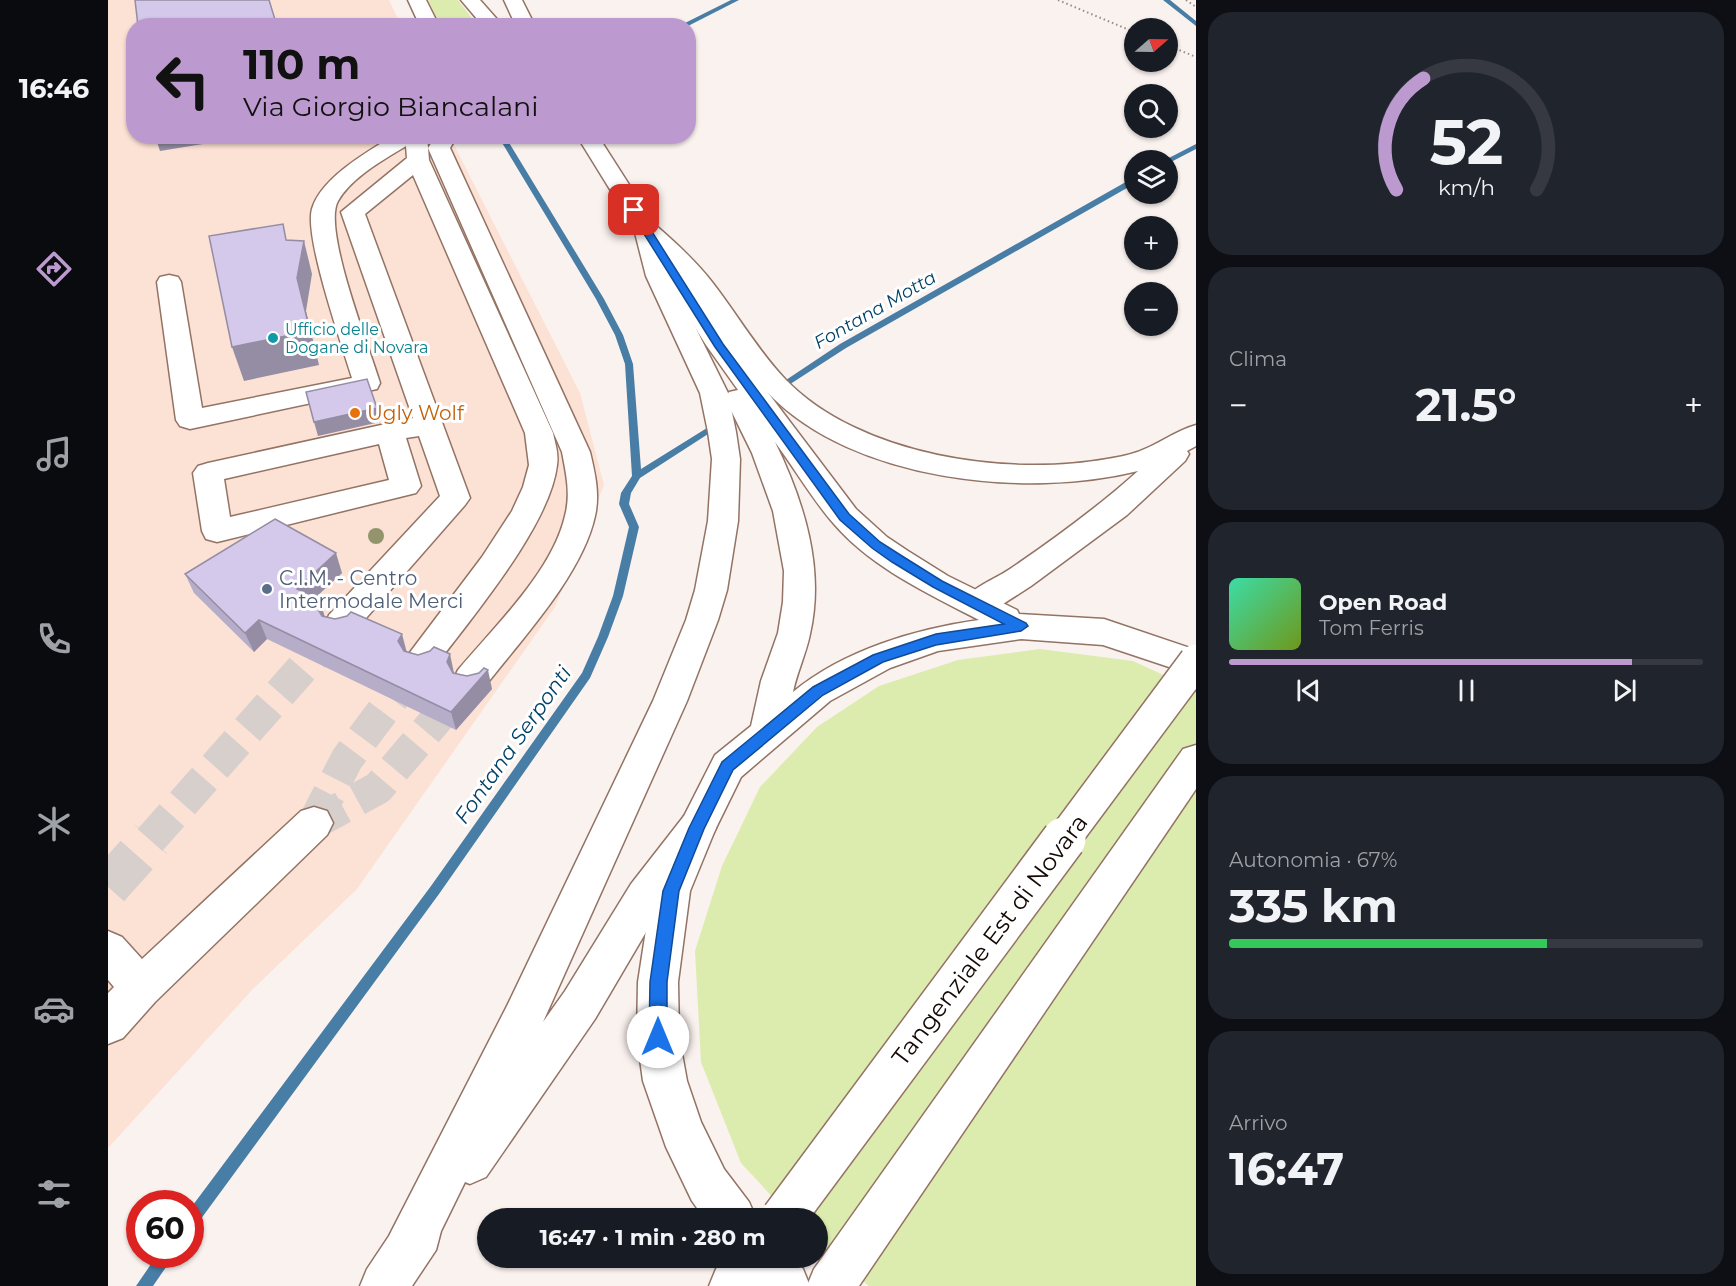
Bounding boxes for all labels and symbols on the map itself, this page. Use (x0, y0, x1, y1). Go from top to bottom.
north arrow (1124, 18, 1178, 72)
pin (608, 184, 659, 235)
water label: Fontana Motta (810, 266, 940, 354)
place label: Ufficio delle Dogane di Novara (285, 320, 428, 357)
marker: Ufficio delle Dogane di Novara (266, 331, 280, 345)
place label: Ugly Wolf (367, 401, 465, 425)
marker: Ugly Wolf (348, 406, 362, 420)
place label: C.I.M. - Centro Intermodale Merci (279, 566, 464, 613)
marker: C.I.M. - Centro Intermodale Merci (260, 582, 274, 596)
water label: Fontana Serponti (449, 661, 576, 828)
street label: Tangenziale Est di Novara (886, 808, 1094, 1071)
position arrow (626, 1005, 690, 1069)
speed limit sign: 60 (126, 1190, 204, 1268)

